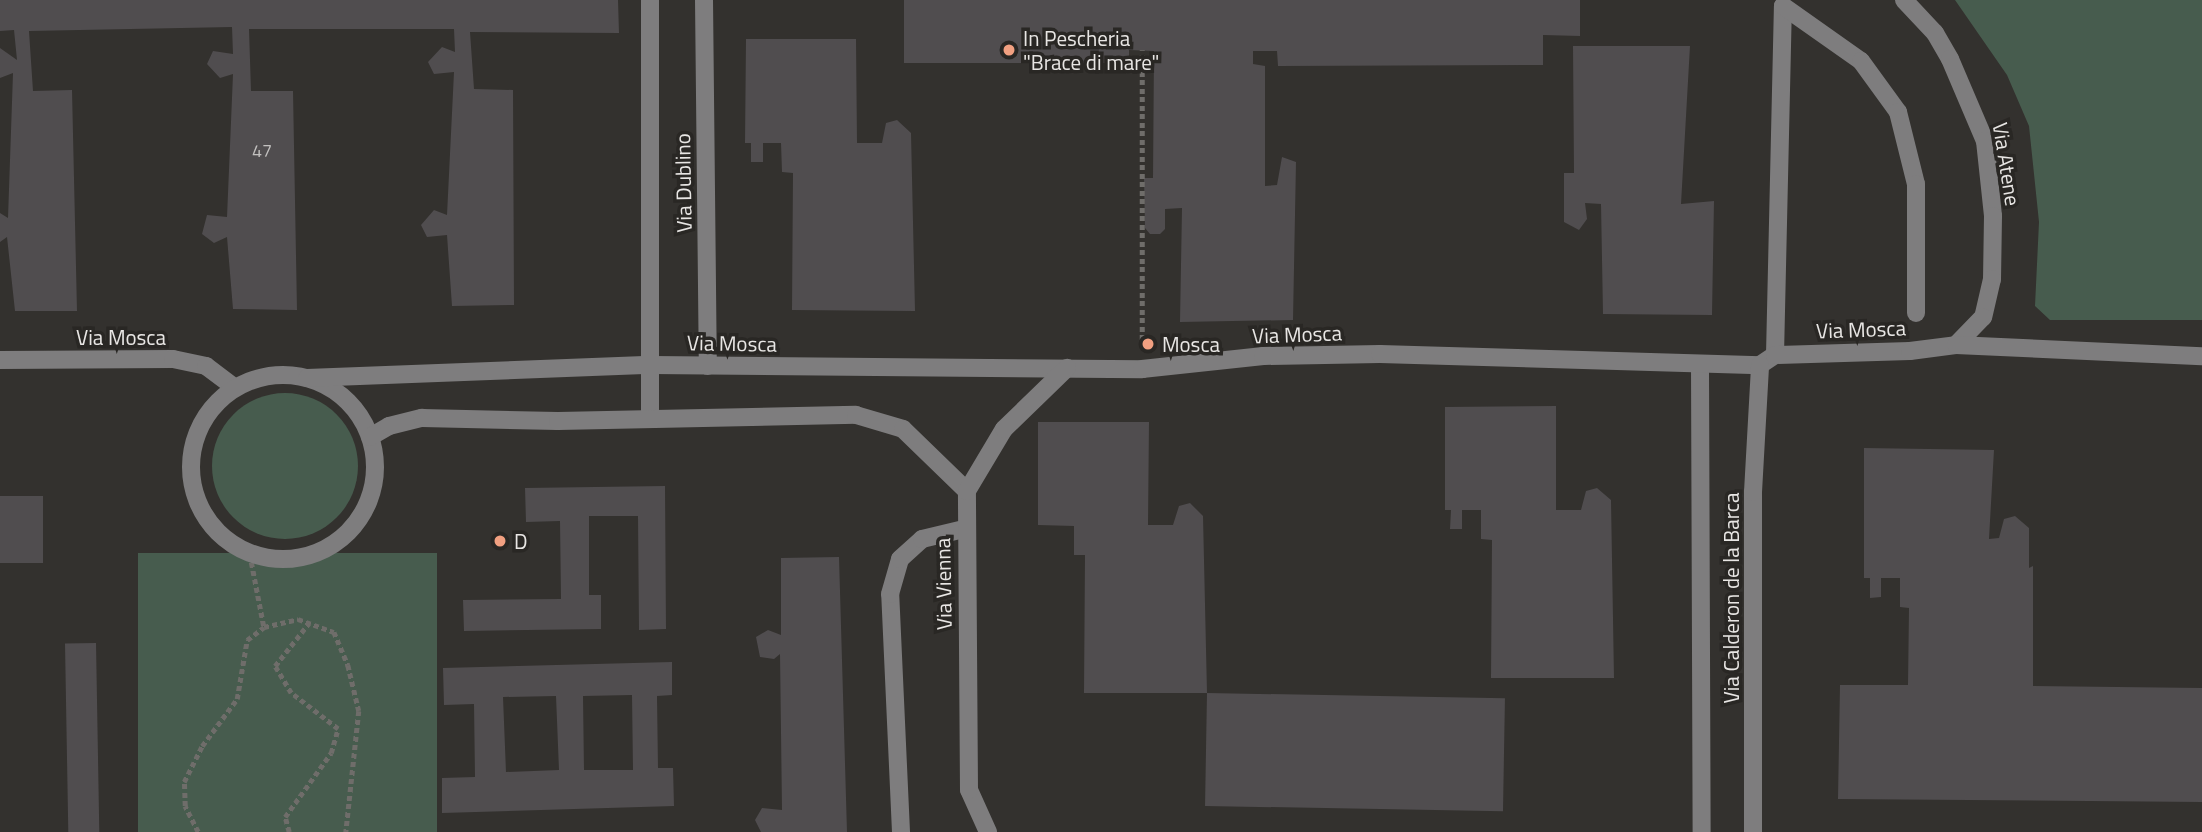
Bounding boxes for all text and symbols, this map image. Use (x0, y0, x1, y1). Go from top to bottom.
place label: In Pescheria "Brace di mare" (1023, 25, 1159, 75)
marker: In Pescheria "Brace di mare" (1001, 42, 1017, 58)
street label: Via Atene (1988, 121, 2026, 207)
street label: Via Dublino (670, 133, 696, 233)
house number: 47 (252, 140, 272, 162)
street label: Via Mosca (1816, 315, 1906, 343)
street label: Via Mosca (1252, 320, 1342, 348)
street label: Via Mosca (76, 324, 166, 350)
street label: Via Mosca (687, 330, 777, 356)
place label: Mosca (1162, 331, 1220, 357)
marker: Mosca (1140, 336, 1156, 352)
street label: Via Calderon de la Barca (1718, 492, 1744, 704)
place label: D (514, 528, 528, 554)
marker: D (492, 533, 508, 549)
street label: Via Vienna (930, 538, 956, 630)

